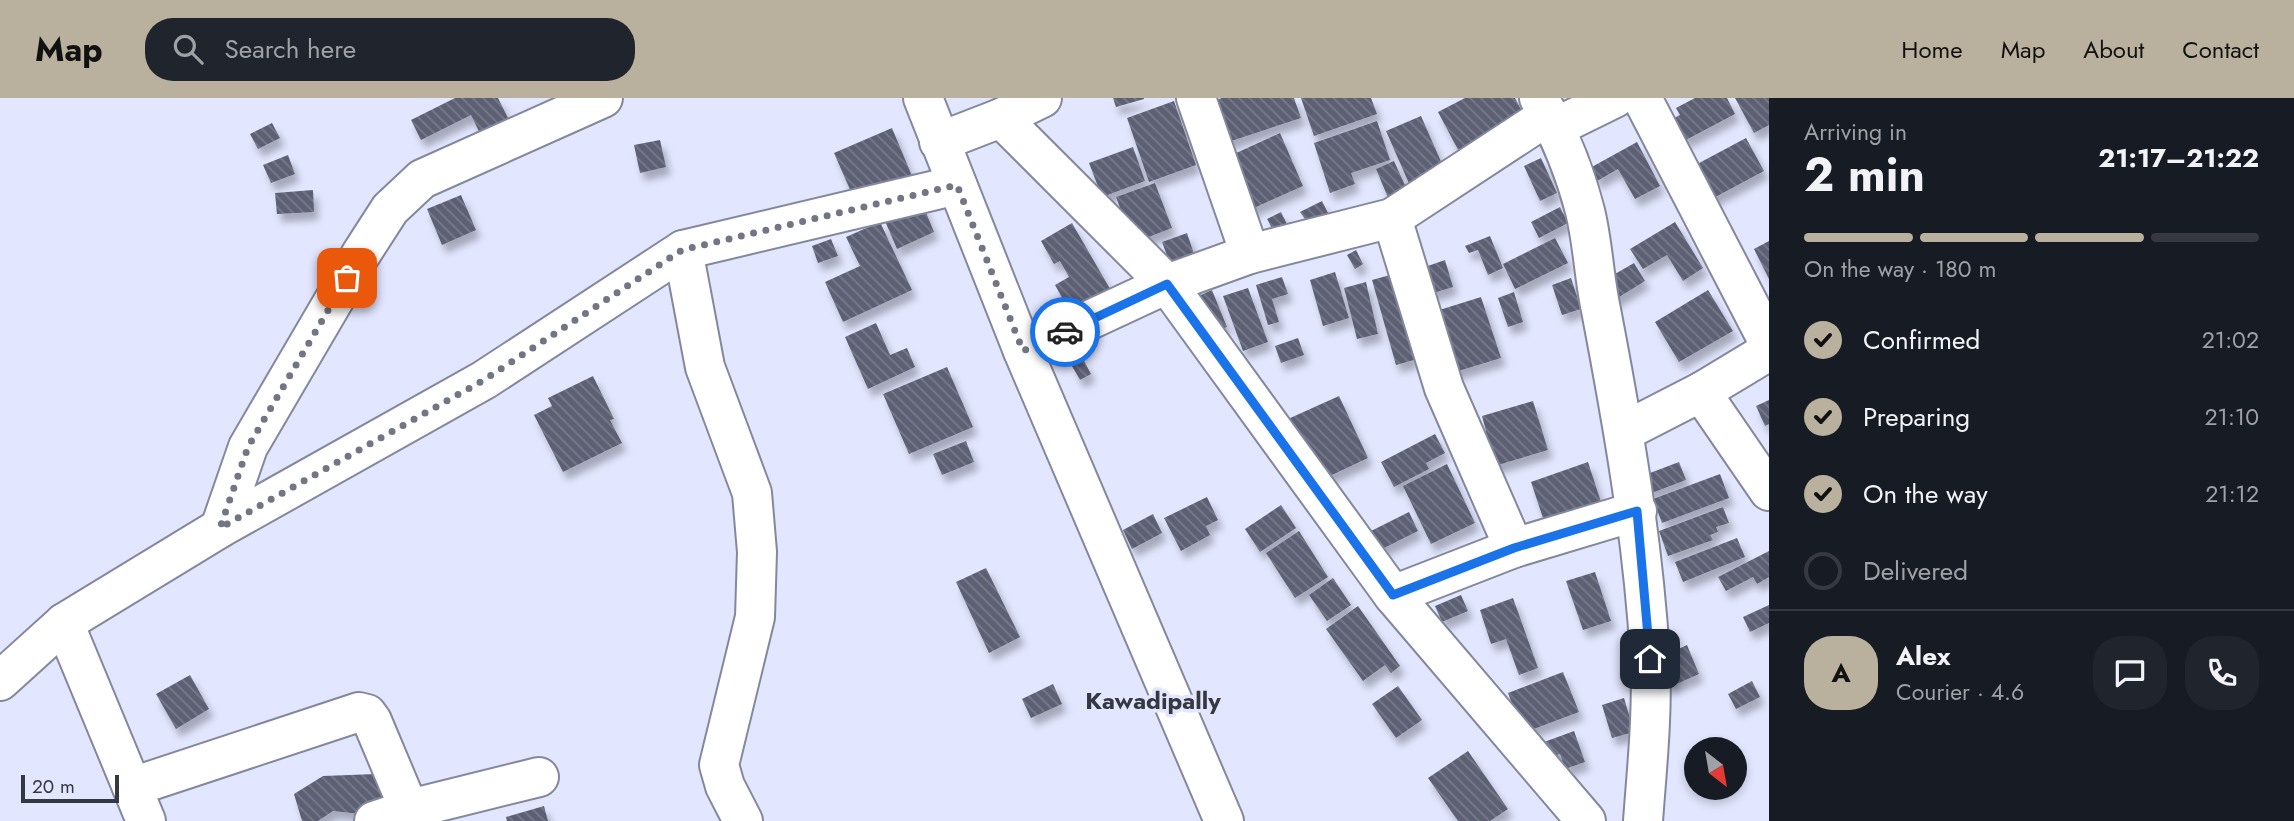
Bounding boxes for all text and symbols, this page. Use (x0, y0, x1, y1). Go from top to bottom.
search box (145, 18, 635, 81)
text: Map (35, 26, 103, 73)
icon: search (169, 30, 207, 68)
text: Search here (225, 30, 356, 68)
text: Home (1901, 32, 1963, 67)
text: Map (2001, 32, 2045, 67)
text: About (2083, 32, 2144, 67)
text: Contact (2182, 32, 2259, 67)
text: Arriving in (1804, 115, 1907, 149)
text: 21:17–21:22 (2098, 139, 2259, 177)
text: 2 min (1804, 142, 1925, 208)
pin (317, 248, 377, 308)
text: On the way · 180 m (1804, 252, 1996, 286)
icon: bag (328, 259, 366, 297)
courier (1030, 297, 1100, 367)
icon: car (1046, 313, 1084, 351)
icon: check (1804, 321, 1842, 359)
text: Confirmed (1863, 321, 1980, 359)
text: 21:02 (2202, 323, 2259, 357)
icon: check (1804, 398, 1842, 436)
text: Preparing (1863, 398, 1970, 436)
text: 21:10 (2205, 400, 2259, 434)
icon: check (1804, 475, 1842, 513)
text: On the way (1863, 475, 1988, 513)
text: 21:12 (2205, 477, 2259, 511)
text: Delivered (1863, 552, 1968, 590)
pin (1620, 629, 1680, 689)
button: chat (2093, 636, 2167, 710)
button: phone (2185, 636, 2259, 710)
text: Alex (1896, 637, 1950, 675)
icon: home (1631, 640, 1669, 678)
text: A (1831, 654, 1851, 692)
text: Courier · 4.6 (1896, 675, 2024, 709)
district label: Kawadipally (1085, 683, 1221, 718)
north arrow (1684, 737, 1746, 800)
map controls (1684, 737, 1747, 800)
scale bar (21, 772, 119, 804)
text: 20 m (32, 773, 75, 800)

